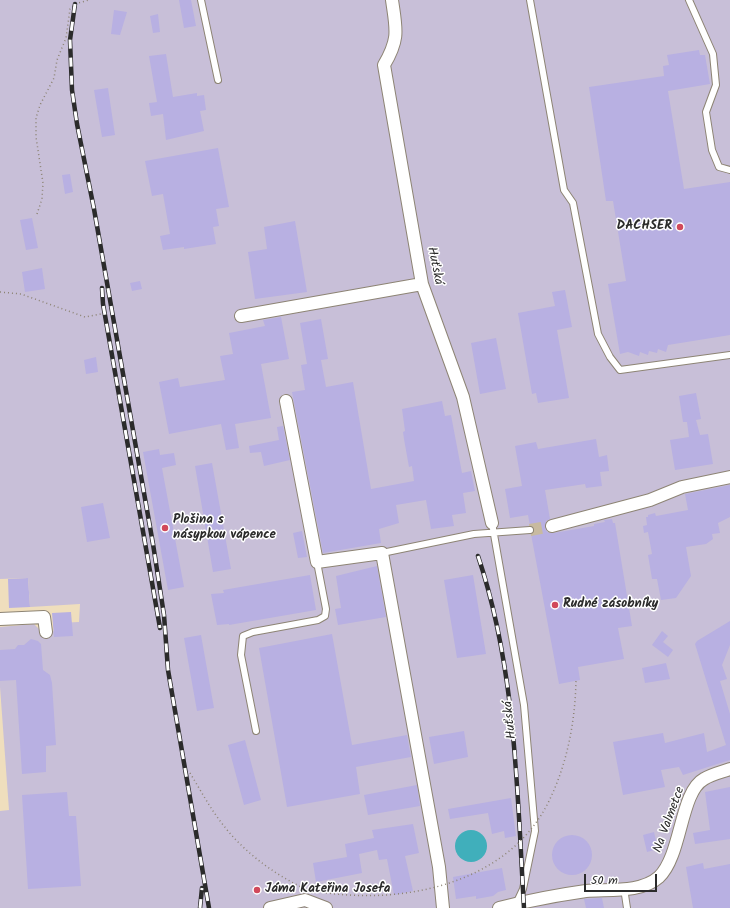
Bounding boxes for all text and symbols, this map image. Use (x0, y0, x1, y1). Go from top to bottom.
place label: DACHSER (617, 219, 672, 235)
marker: DACHSER (675, 222, 685, 232)
street label: Huťská (422, 246, 446, 286)
place label: Plošina s násypkou vápence (173, 513, 276, 544)
marker: Plošina s násypkou vápence (160, 523, 170, 533)
place label: Rudné zásobníky (563, 597, 658, 613)
marker: Rudné zásobníky (550, 600, 560, 610)
street label: Huťská (501, 700, 521, 740)
street label: Na Valmetce (651, 785, 689, 855)
scale bar (586, 866, 659, 892)
text: 50 m (591, 871, 618, 890)
place label: Jáma Kateřina Josefa (265, 882, 390, 898)
marker: Jáma Kateřina Josefa (252, 885, 262, 895)

